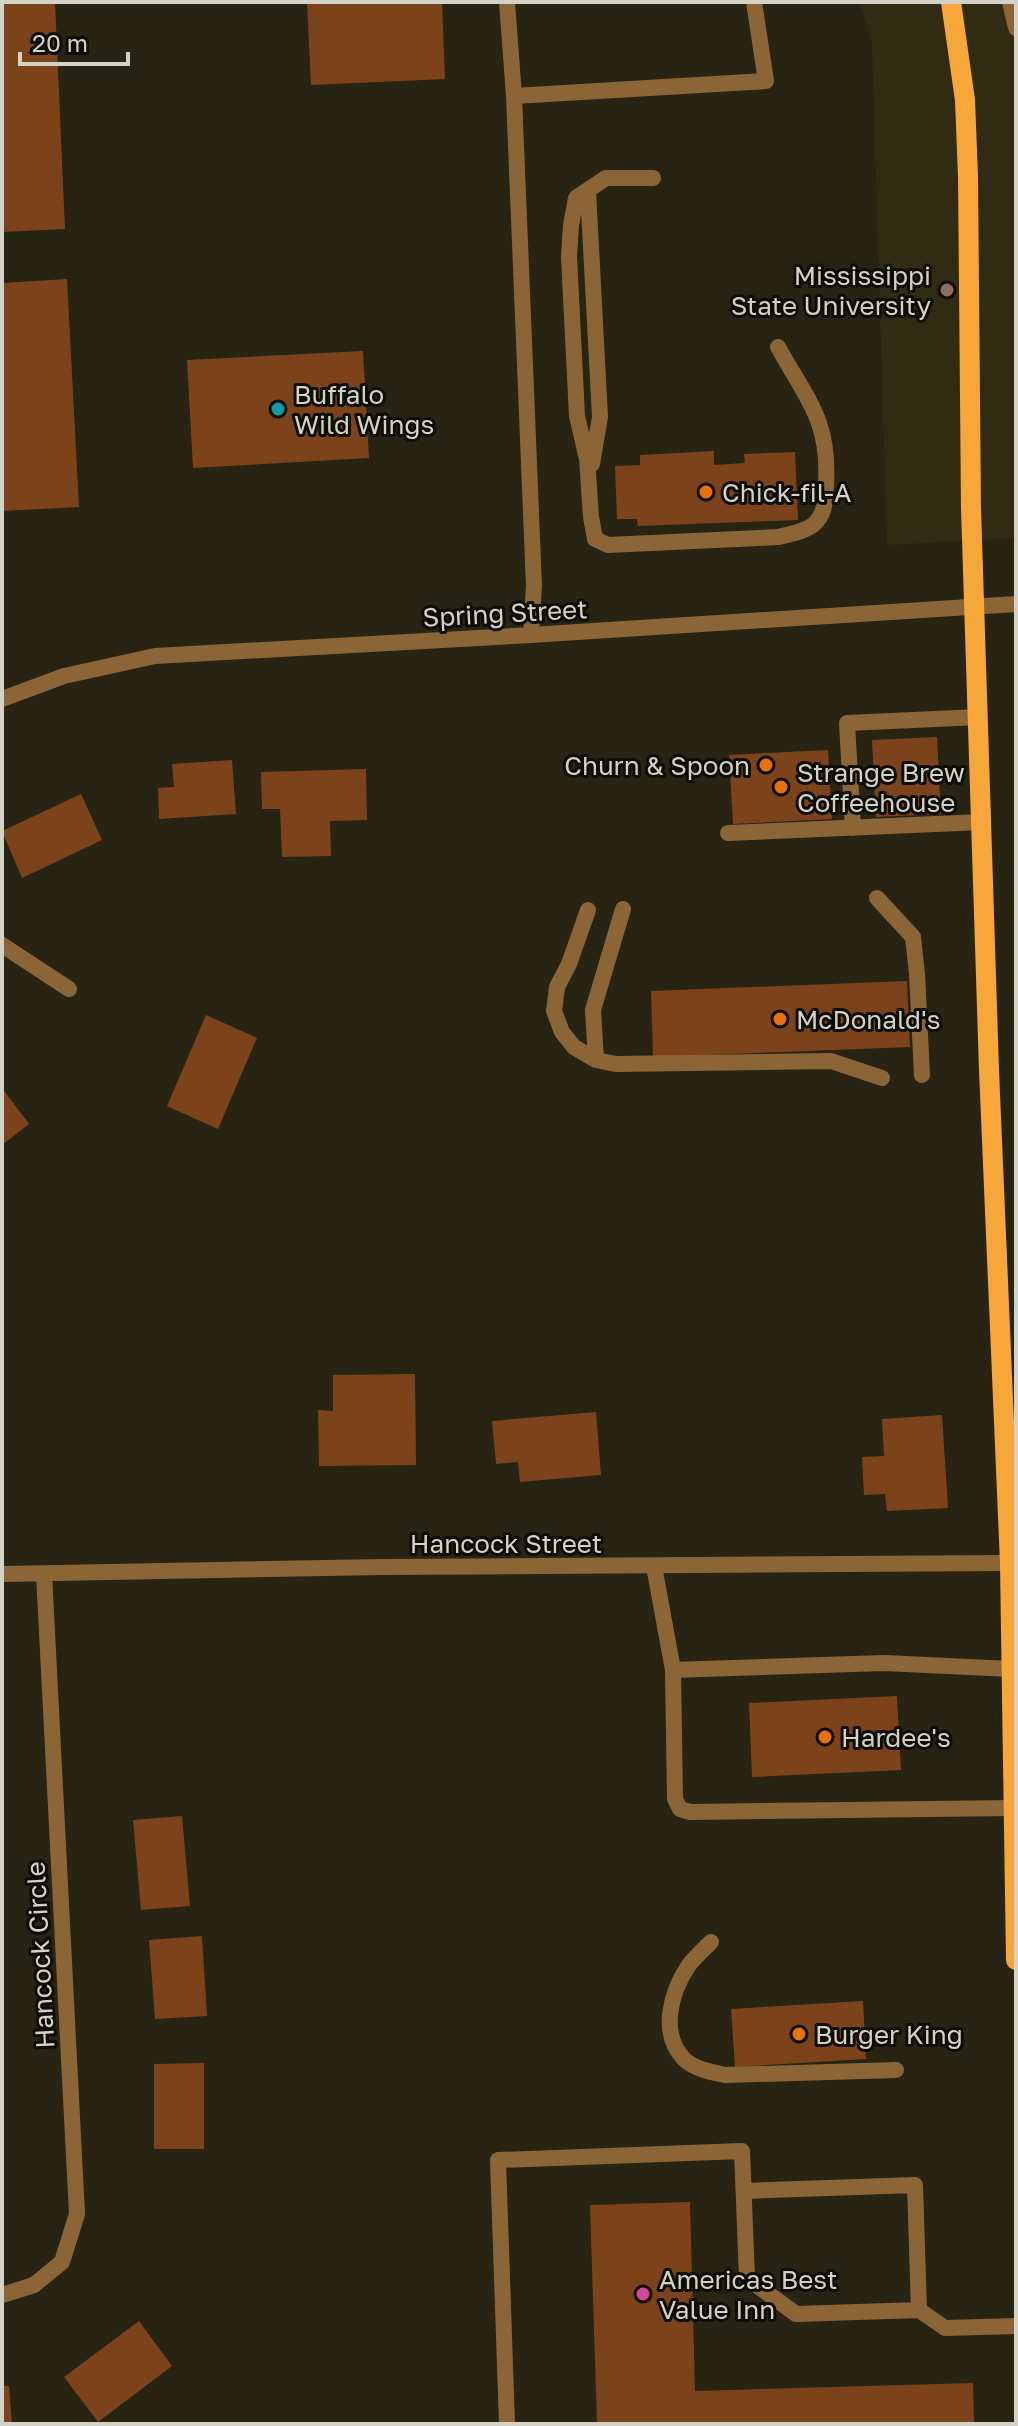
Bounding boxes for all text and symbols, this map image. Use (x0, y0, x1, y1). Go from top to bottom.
scale bar (20, 16, 128, 66)
text: 20 m (32, 28, 88, 57)
place label: Mississippi State University (731, 260, 931, 321)
marker: Mississippi State University (938, 281, 956, 299)
place label: Buffalo Wild Wings (294, 379, 434, 440)
marker: Buffalo Wild Wings (269, 400, 287, 418)
place label: Chick-fil-A (722, 477, 851, 508)
marker: Chick-fil-A (697, 483, 715, 501)
street label: Spring Street (422, 593, 588, 633)
place label: Churn & Spoon (564, 750, 750, 781)
marker: Churn & Spoon (757, 756, 775, 774)
place label: Strange Brew Coffeehouse (797, 757, 965, 818)
marker: Strange Brew Coffeehouse (772, 778, 790, 796)
place label: McDonald's (796, 1004, 941, 1035)
marker: McDonald's (771, 1010, 789, 1028)
street label: Hancock Street (410, 1528, 602, 1559)
place label: Hardee's (841, 1722, 951, 1753)
marker: Hardee's (816, 1728, 834, 1746)
street label: Hancock Circle (20, 1861, 60, 2049)
place label: Burger King (815, 2019, 963, 2050)
marker: Burger King (790, 2025, 808, 2043)
place label: Americas Best Value Inn (659, 2264, 837, 2325)
marker: Americas Best Value Inn (634, 2285, 652, 2303)

